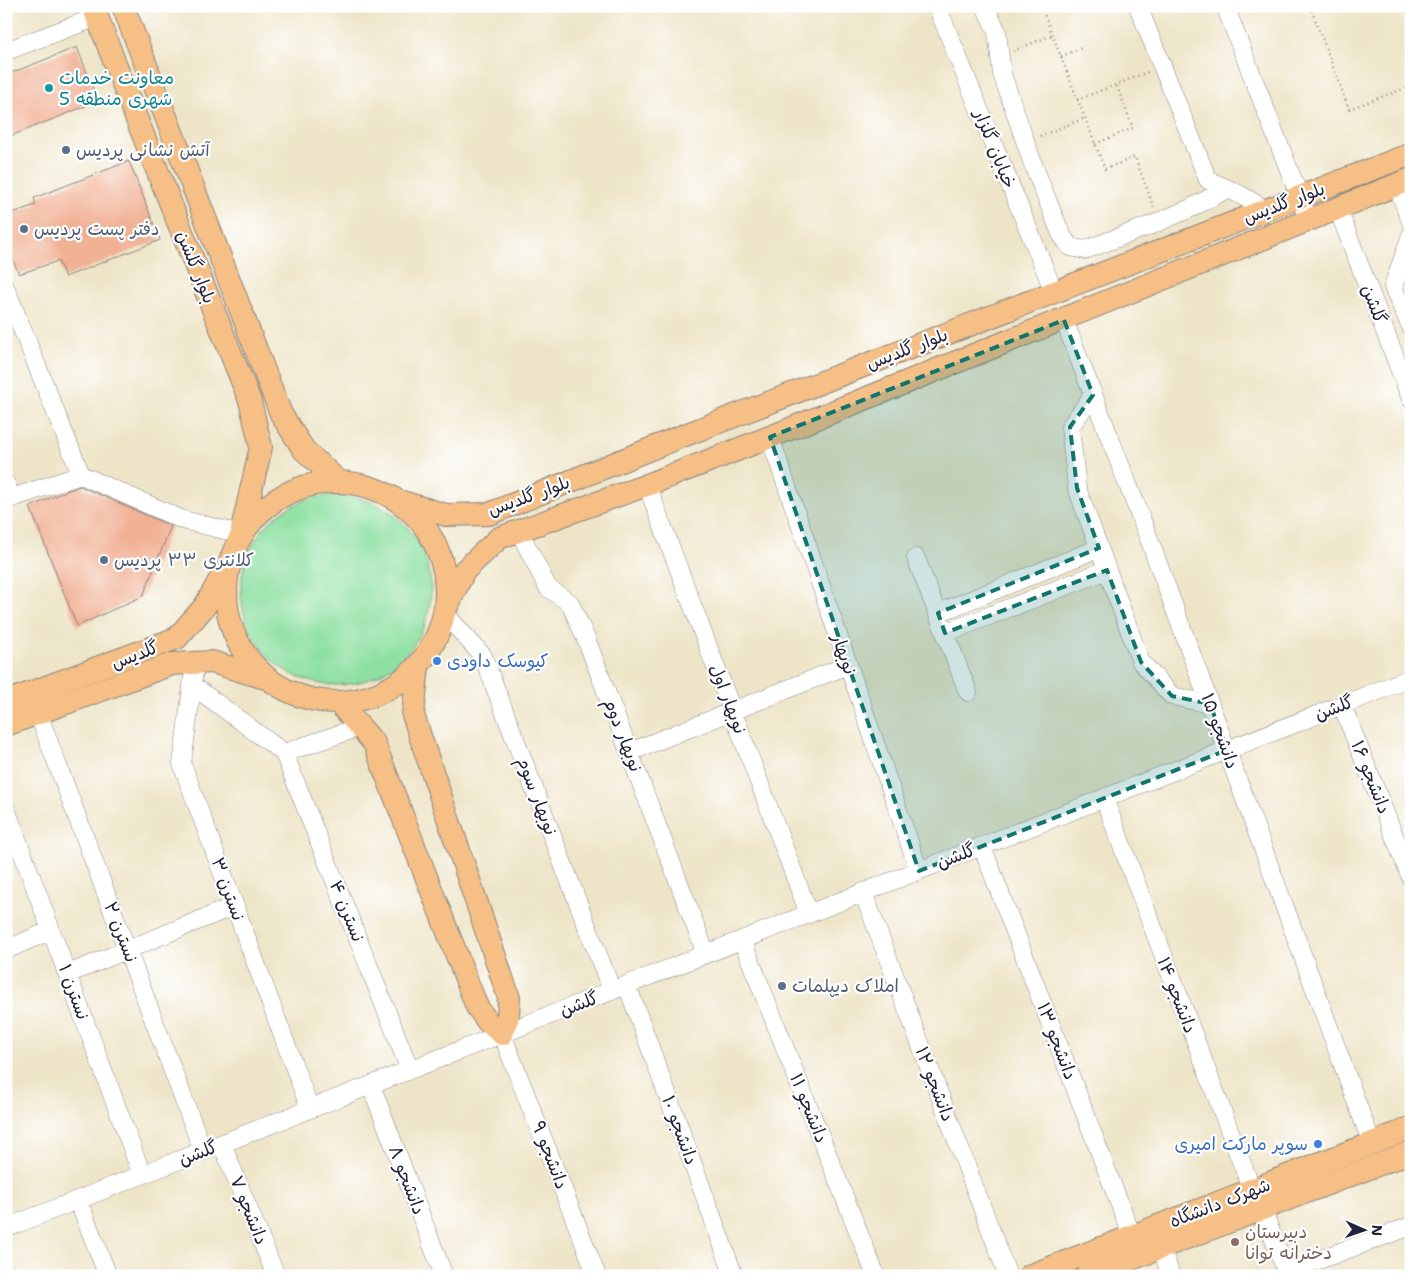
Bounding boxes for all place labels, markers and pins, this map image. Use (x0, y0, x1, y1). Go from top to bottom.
place label: معاونت خدمات شهری منطقه 5 (59, 66, 174, 111)
marker: معاونت خدمات شهری منطقه 5 (43, 82, 55, 94)
place label: آتش نشانی پردیس (76, 138, 211, 162)
marker: آتش نشانی پردیس (60, 144, 72, 156)
place label: دفتر پست پردیس (34, 217, 160, 241)
marker: دفتر پست پردیس (18, 223, 30, 235)
place label: کلانتری ۳۳ پردیس (114, 548, 254, 572)
marker: کلانتری ۳۳ پردیس (98, 554, 110, 566)
place label: کیوسک داودی (447, 649, 549, 673)
marker: کیوسک داودی (431, 655, 443, 667)
place label: املاک دیپلمات (792, 974, 899, 998)
marker: املاک دیپلمات (776, 980, 788, 992)
place label: سوپر مارکت امیری (1174, 1132, 1308, 1156)
marker: سوپر مارکت امیری (1312, 1138, 1324, 1150)
place label: دبیرستان دخترانه توانا (1245, 1220, 1332, 1265)
marker: دبیرستان دخترانه توانا (1229, 1236, 1241, 1248)

